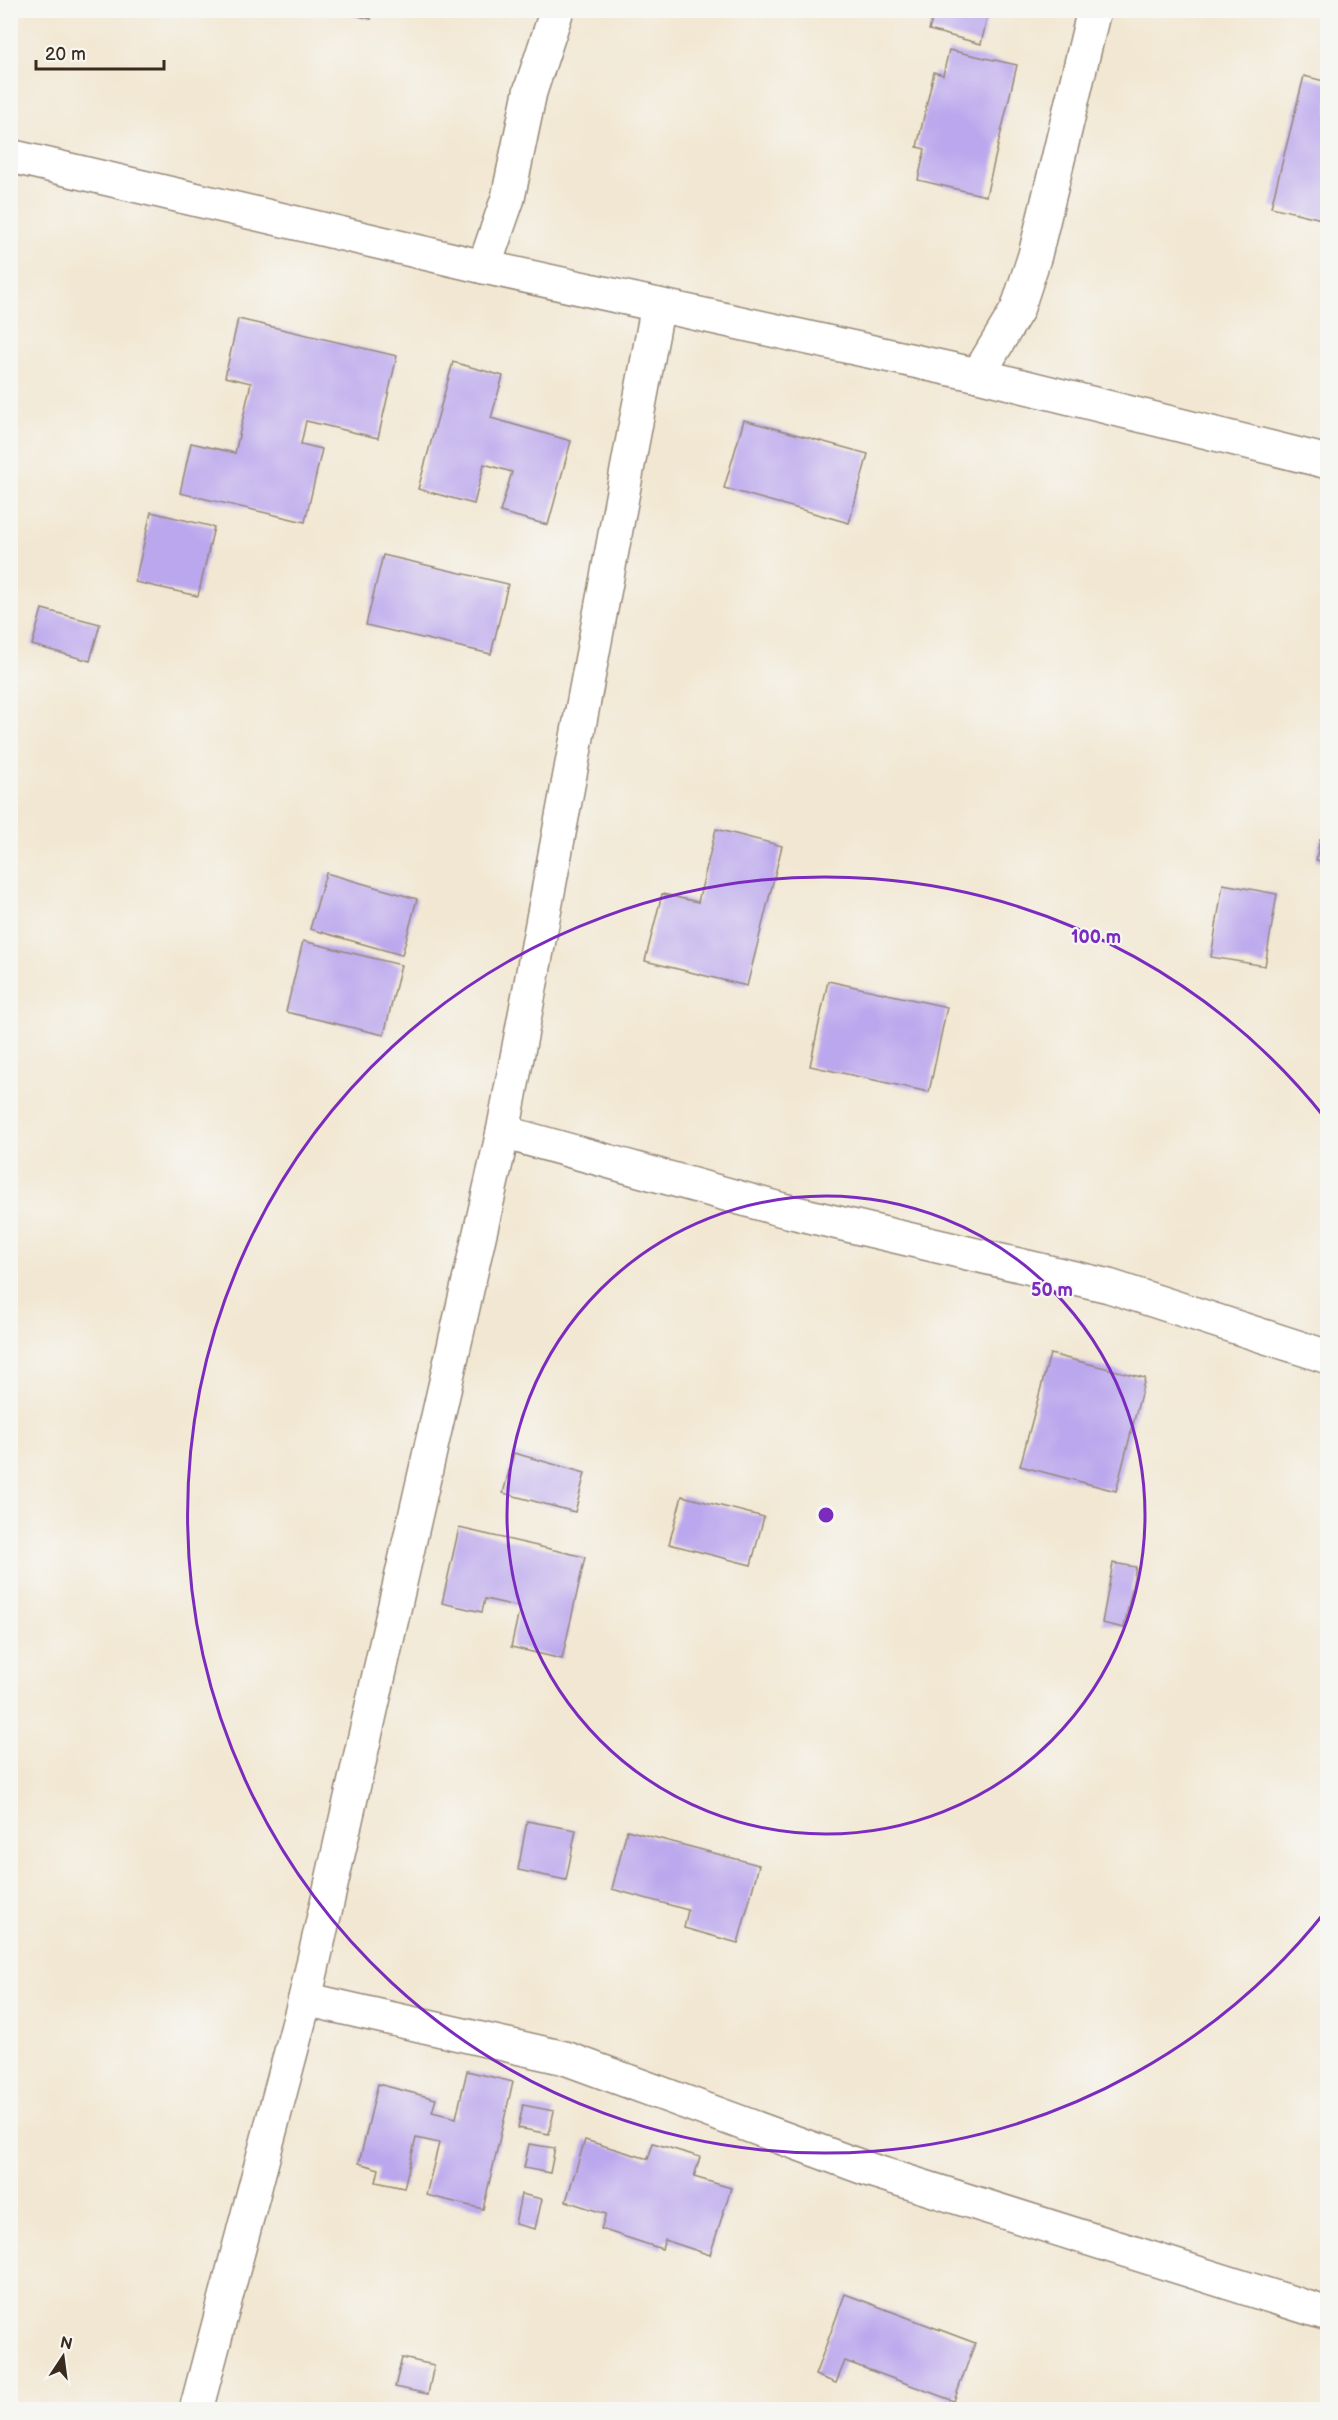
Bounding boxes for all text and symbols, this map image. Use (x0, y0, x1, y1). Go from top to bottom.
scale bar (36, 33, 164, 71)
text: 20 m (45, 44, 86, 65)
text: 100 m (1071, 927, 1121, 948)
text: 50 m (1031, 1280, 1073, 1301)
centre of rings (816, 1505, 836, 1525)
north arrow (33, 2327, 93, 2387)
text: N (58, 2333, 74, 2354)

